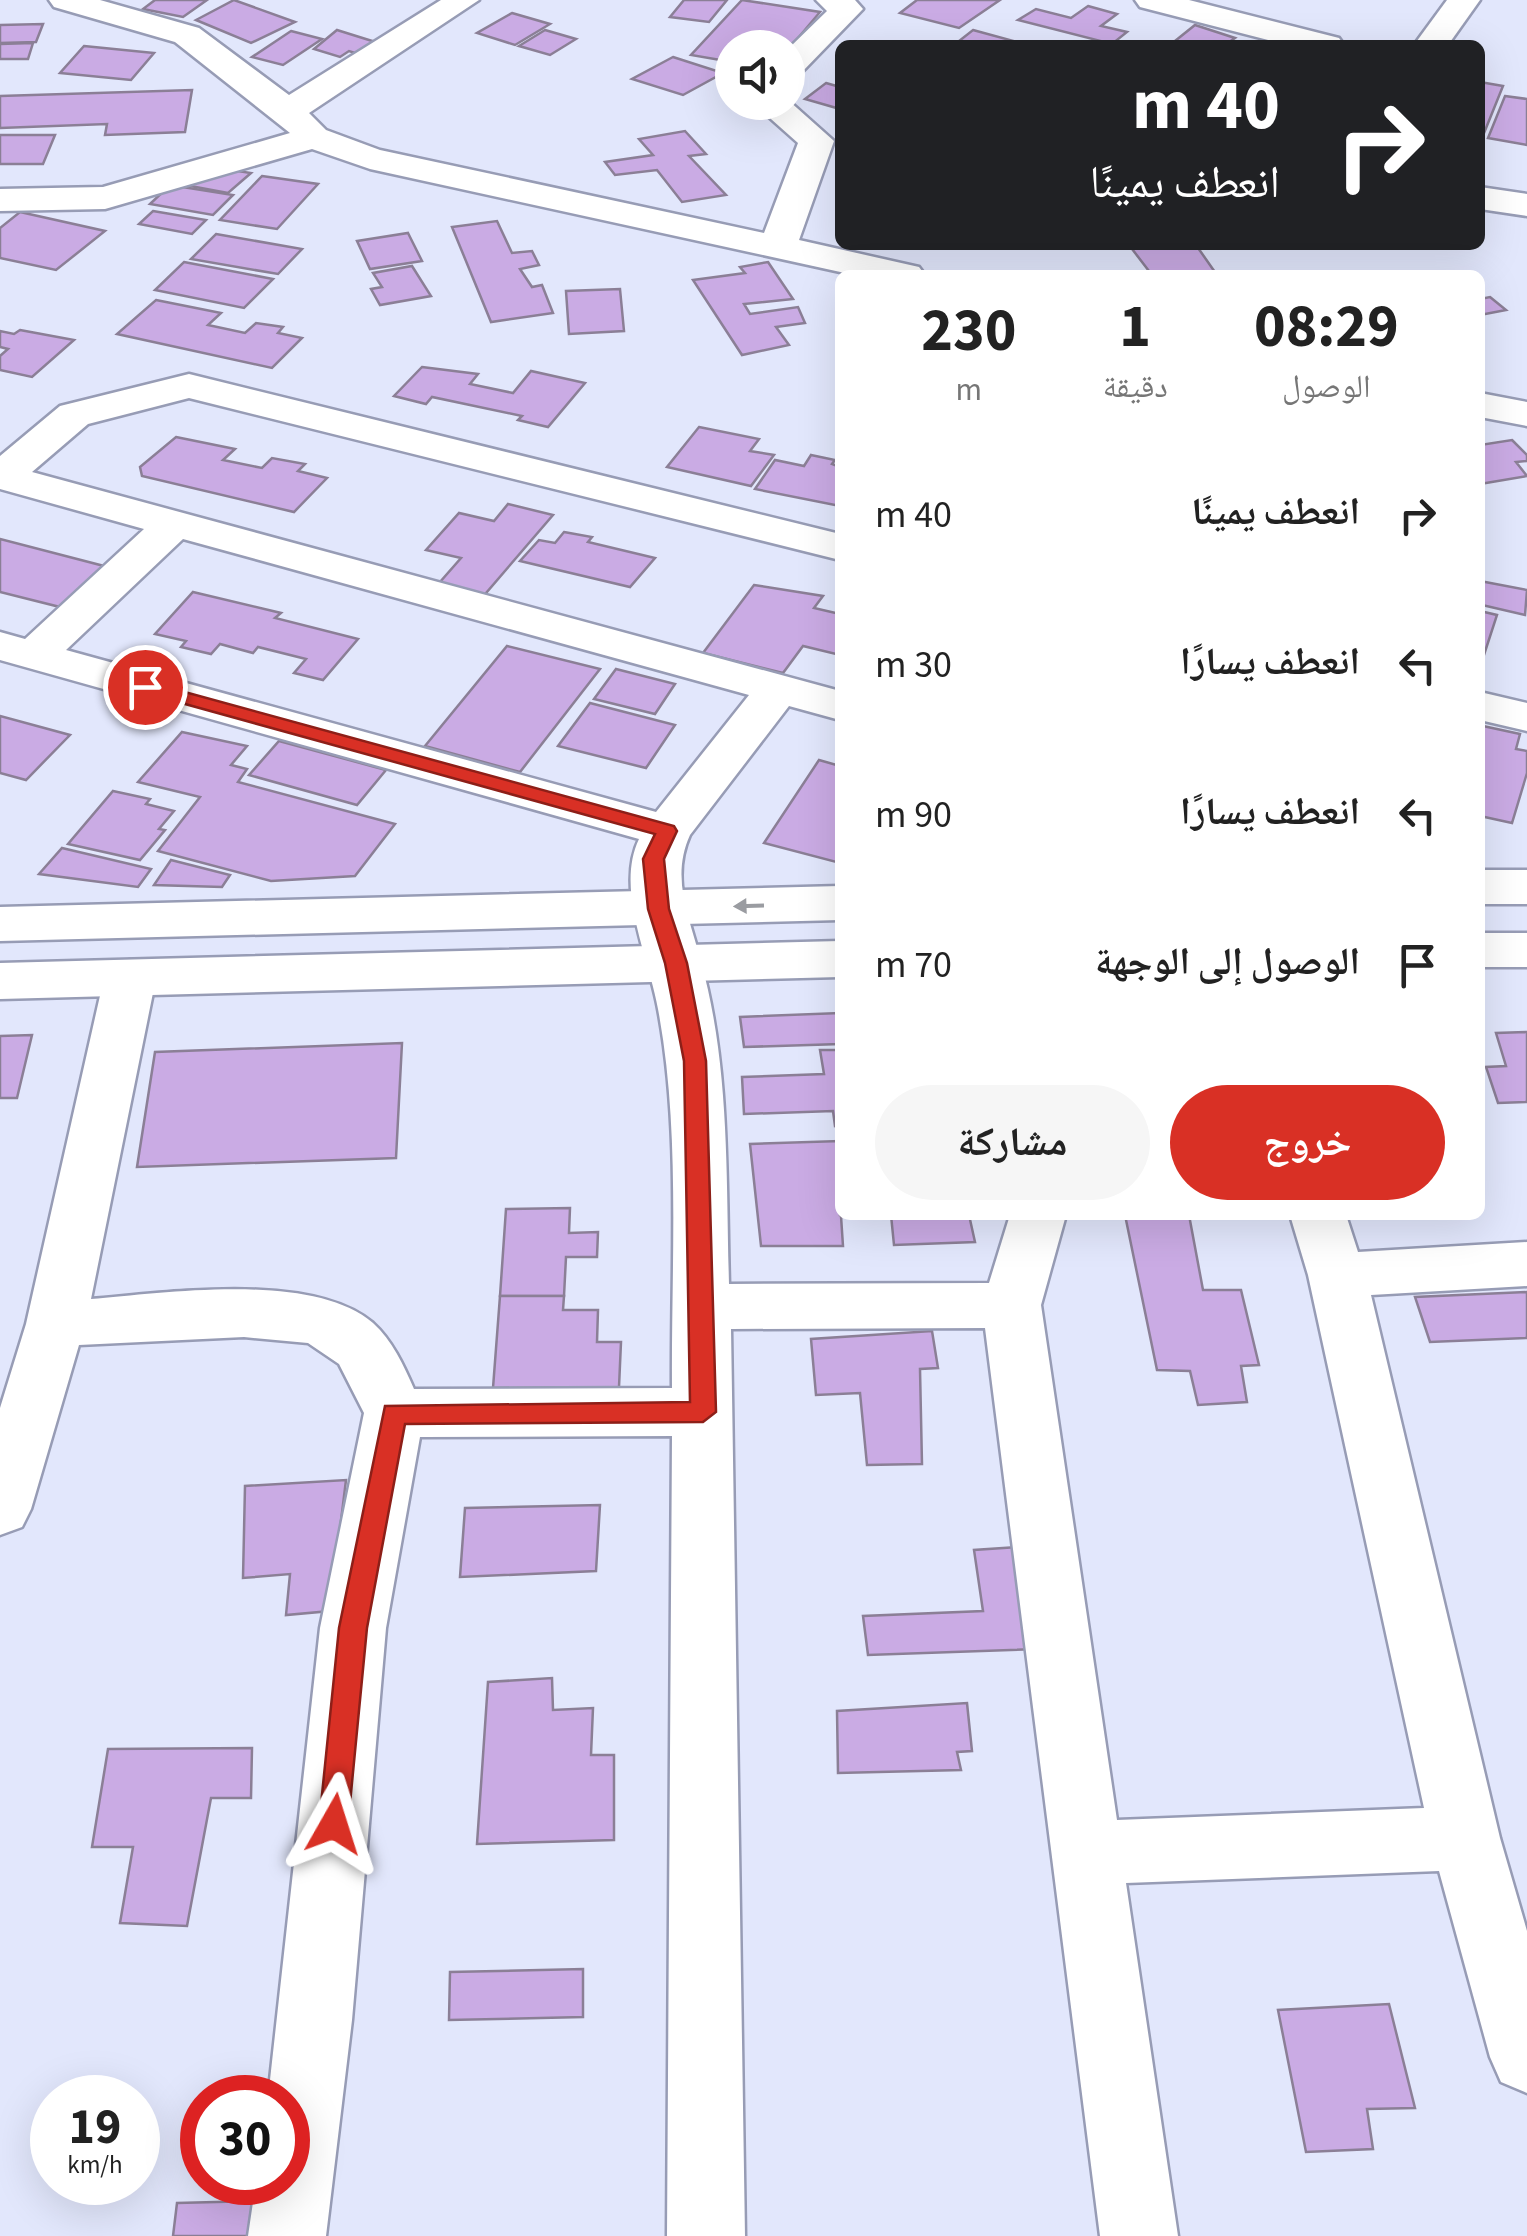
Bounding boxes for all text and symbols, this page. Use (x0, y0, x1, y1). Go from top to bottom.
map controls (715, 30, 805, 120)
button: sound (715, 30, 805, 120)
text: 40 m (1132, 56, 1280, 156)
icon: right (1315, 80, 1445, 210)
text: انعطف يمينًا (1089, 151, 1280, 215)
text: 1 (1119, 285, 1151, 370)
text: 08:29 (1254, 285, 1399, 370)
text: 230 (921, 289, 1016, 374)
text: دقيقة (1103, 364, 1168, 410)
text: الوصول (1282, 364, 1371, 410)
text: m (956, 367, 982, 413)
text: انعطف يمينًا (1191, 485, 1360, 539)
text: 40 m (875, 488, 952, 542)
icon: right (1390, 488, 1445, 543)
text: انعطف يسارًا (1180, 635, 1360, 689)
text: 30 m (875, 638, 952, 692)
icon: left (1390, 638, 1445, 693)
pin (103, 645, 188, 730)
icon: arrive (118, 660, 173, 715)
text: انعطف يسارًا (1180, 785, 1360, 839)
text: 90 m (875, 788, 952, 842)
icon: left (1390, 788, 1445, 843)
one-way arrow (733, 899, 765, 915)
text: الوصول إلى الوجهة (1095, 935, 1360, 989)
text: 70 m (875, 938, 952, 992)
icon: arrive (1390, 938, 1445, 993)
button: مشاركة (875, 1085, 1150, 1200)
button: خروج (1170, 1085, 1445, 1200)
position arrow (282, 1772, 386, 1876)
speed limit sign: 30 (180, 2075, 310, 2205)
text: 19 (69, 2092, 121, 2163)
text: km/h (67, 2147, 123, 2183)

